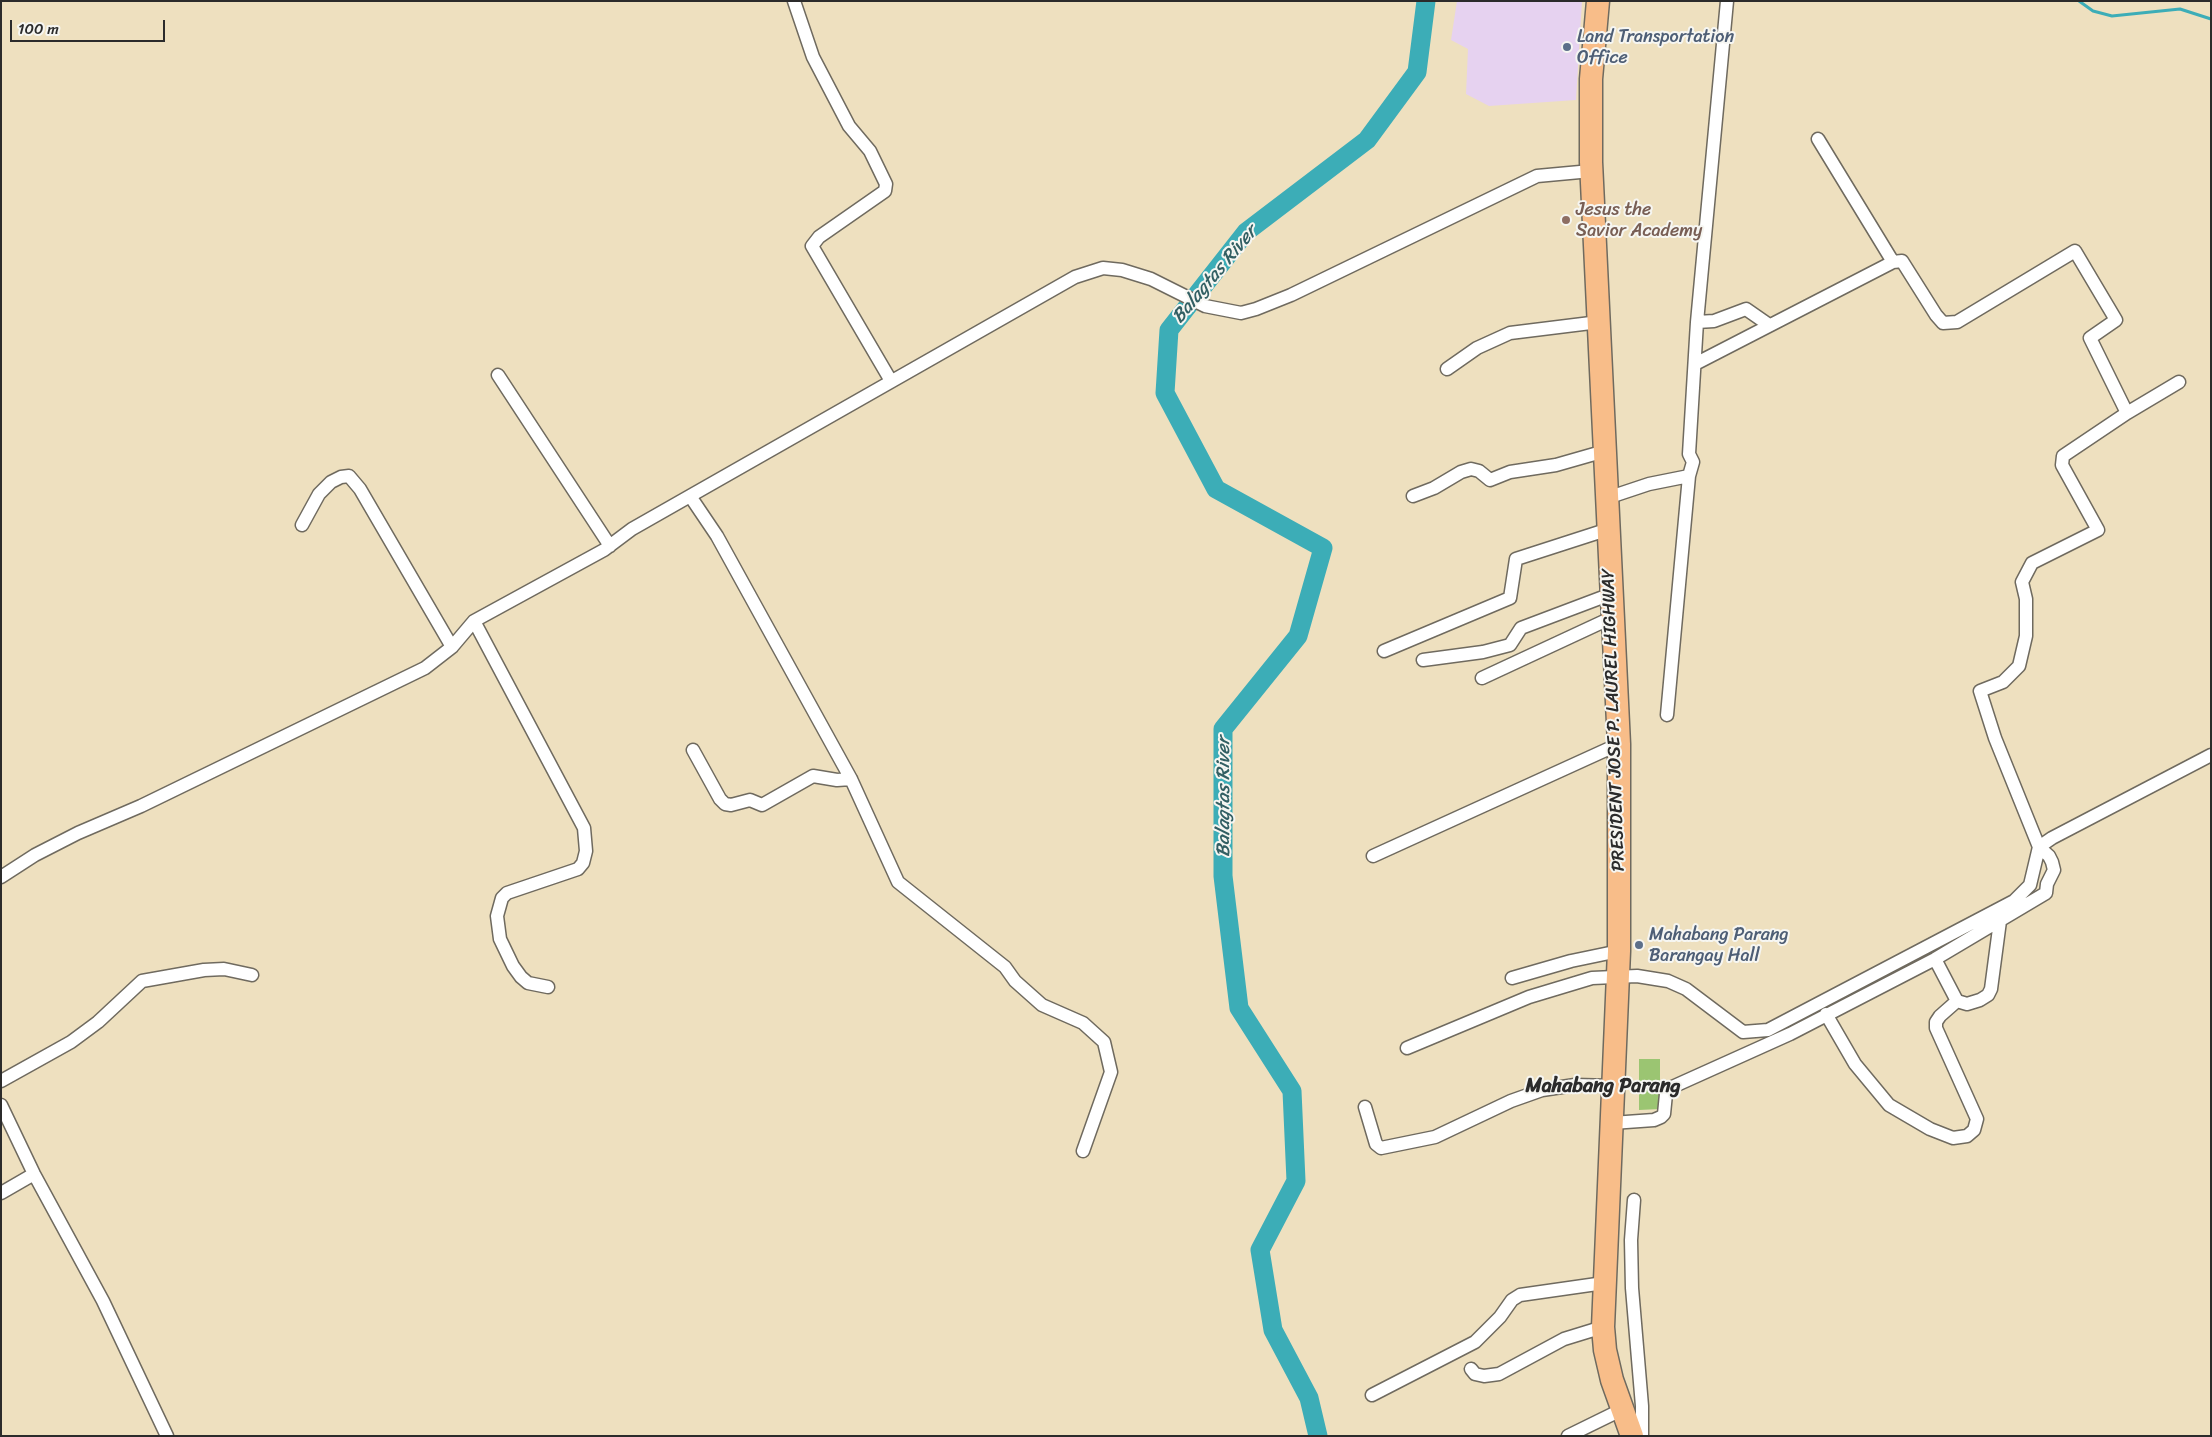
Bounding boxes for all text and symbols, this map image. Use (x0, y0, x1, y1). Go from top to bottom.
scale bar (12, 10, 168, 42)
text: 100 m (18, 16, 59, 42)
place label: Land Transportation Office (1577, 26, 1734, 68)
marker: Land Transportation Office (1561, 41, 1573, 53)
place label: Jesus the Savior Academy (1576, 199, 1702, 242)
marker: Jesus the Savior Academy (1560, 214, 1572, 226)
water label: Balagtas River (1168, 222, 1262, 328)
street label: PRESIDENT JOSE P. LAUREL HIGHWAY (1598, 568, 1630, 872)
water label: Balagtas River (1213, 737, 1235, 857)
place label: Mahabang Parang Barangay Hall (1649, 924, 1789, 966)
marker: Mahabang Parang Barangay Hall (1633, 939, 1645, 951)
district label: Mahabang Parang (1525, 1075, 1681, 1099)

